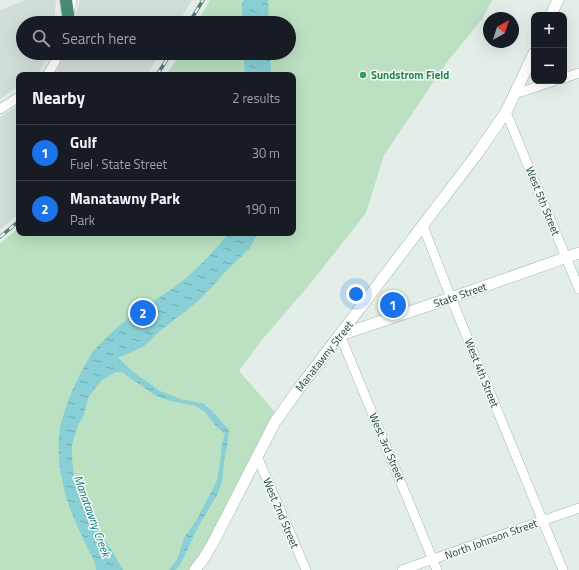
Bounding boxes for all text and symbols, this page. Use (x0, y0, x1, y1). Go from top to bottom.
north arrow (483, 12, 519, 48)
map controls (531, 12, 567, 84)
button: + (531, 12, 567, 48)
search box (16, 16, 296, 60)
icon: search (30, 27, 52, 49)
text: Search here (62, 27, 136, 50)
button: − (531, 48, 567, 84)
place label: Sundstrom Field (371, 67, 449, 83)
marker: Sundstrom Field (358, 70, 368, 80)
text: Nearby (32, 85, 85, 111)
text: 2 results (232, 88, 280, 108)
text: Gulf (70, 131, 97, 154)
text: 1 (41, 143, 49, 163)
text: 30 m (252, 143, 280, 163)
text: Fuel · State Street (70, 154, 167, 174)
street label: West 5th Street (522, 164, 564, 238)
text: Manatawny Park (70, 187, 180, 210)
text: 2 (41, 199, 49, 219)
text: 190 m (244, 199, 280, 219)
text: Park (70, 210, 95, 230)
street label: State Street (431, 278, 489, 312)
your location (346, 284, 366, 304)
pin: 1 (380, 290, 406, 320)
pin: 2 (130, 298, 156, 328)
street label: Manatawny Street (291, 317, 357, 395)
street label: West 4th Street (461, 336, 503, 410)
street label: West 3rd Street (365, 410, 409, 484)
water label: Manatawny Creek (69, 472, 117, 561)
street label: West 2nd Street (259, 475, 303, 551)
street label: North Johnson Street (442, 515, 540, 563)

